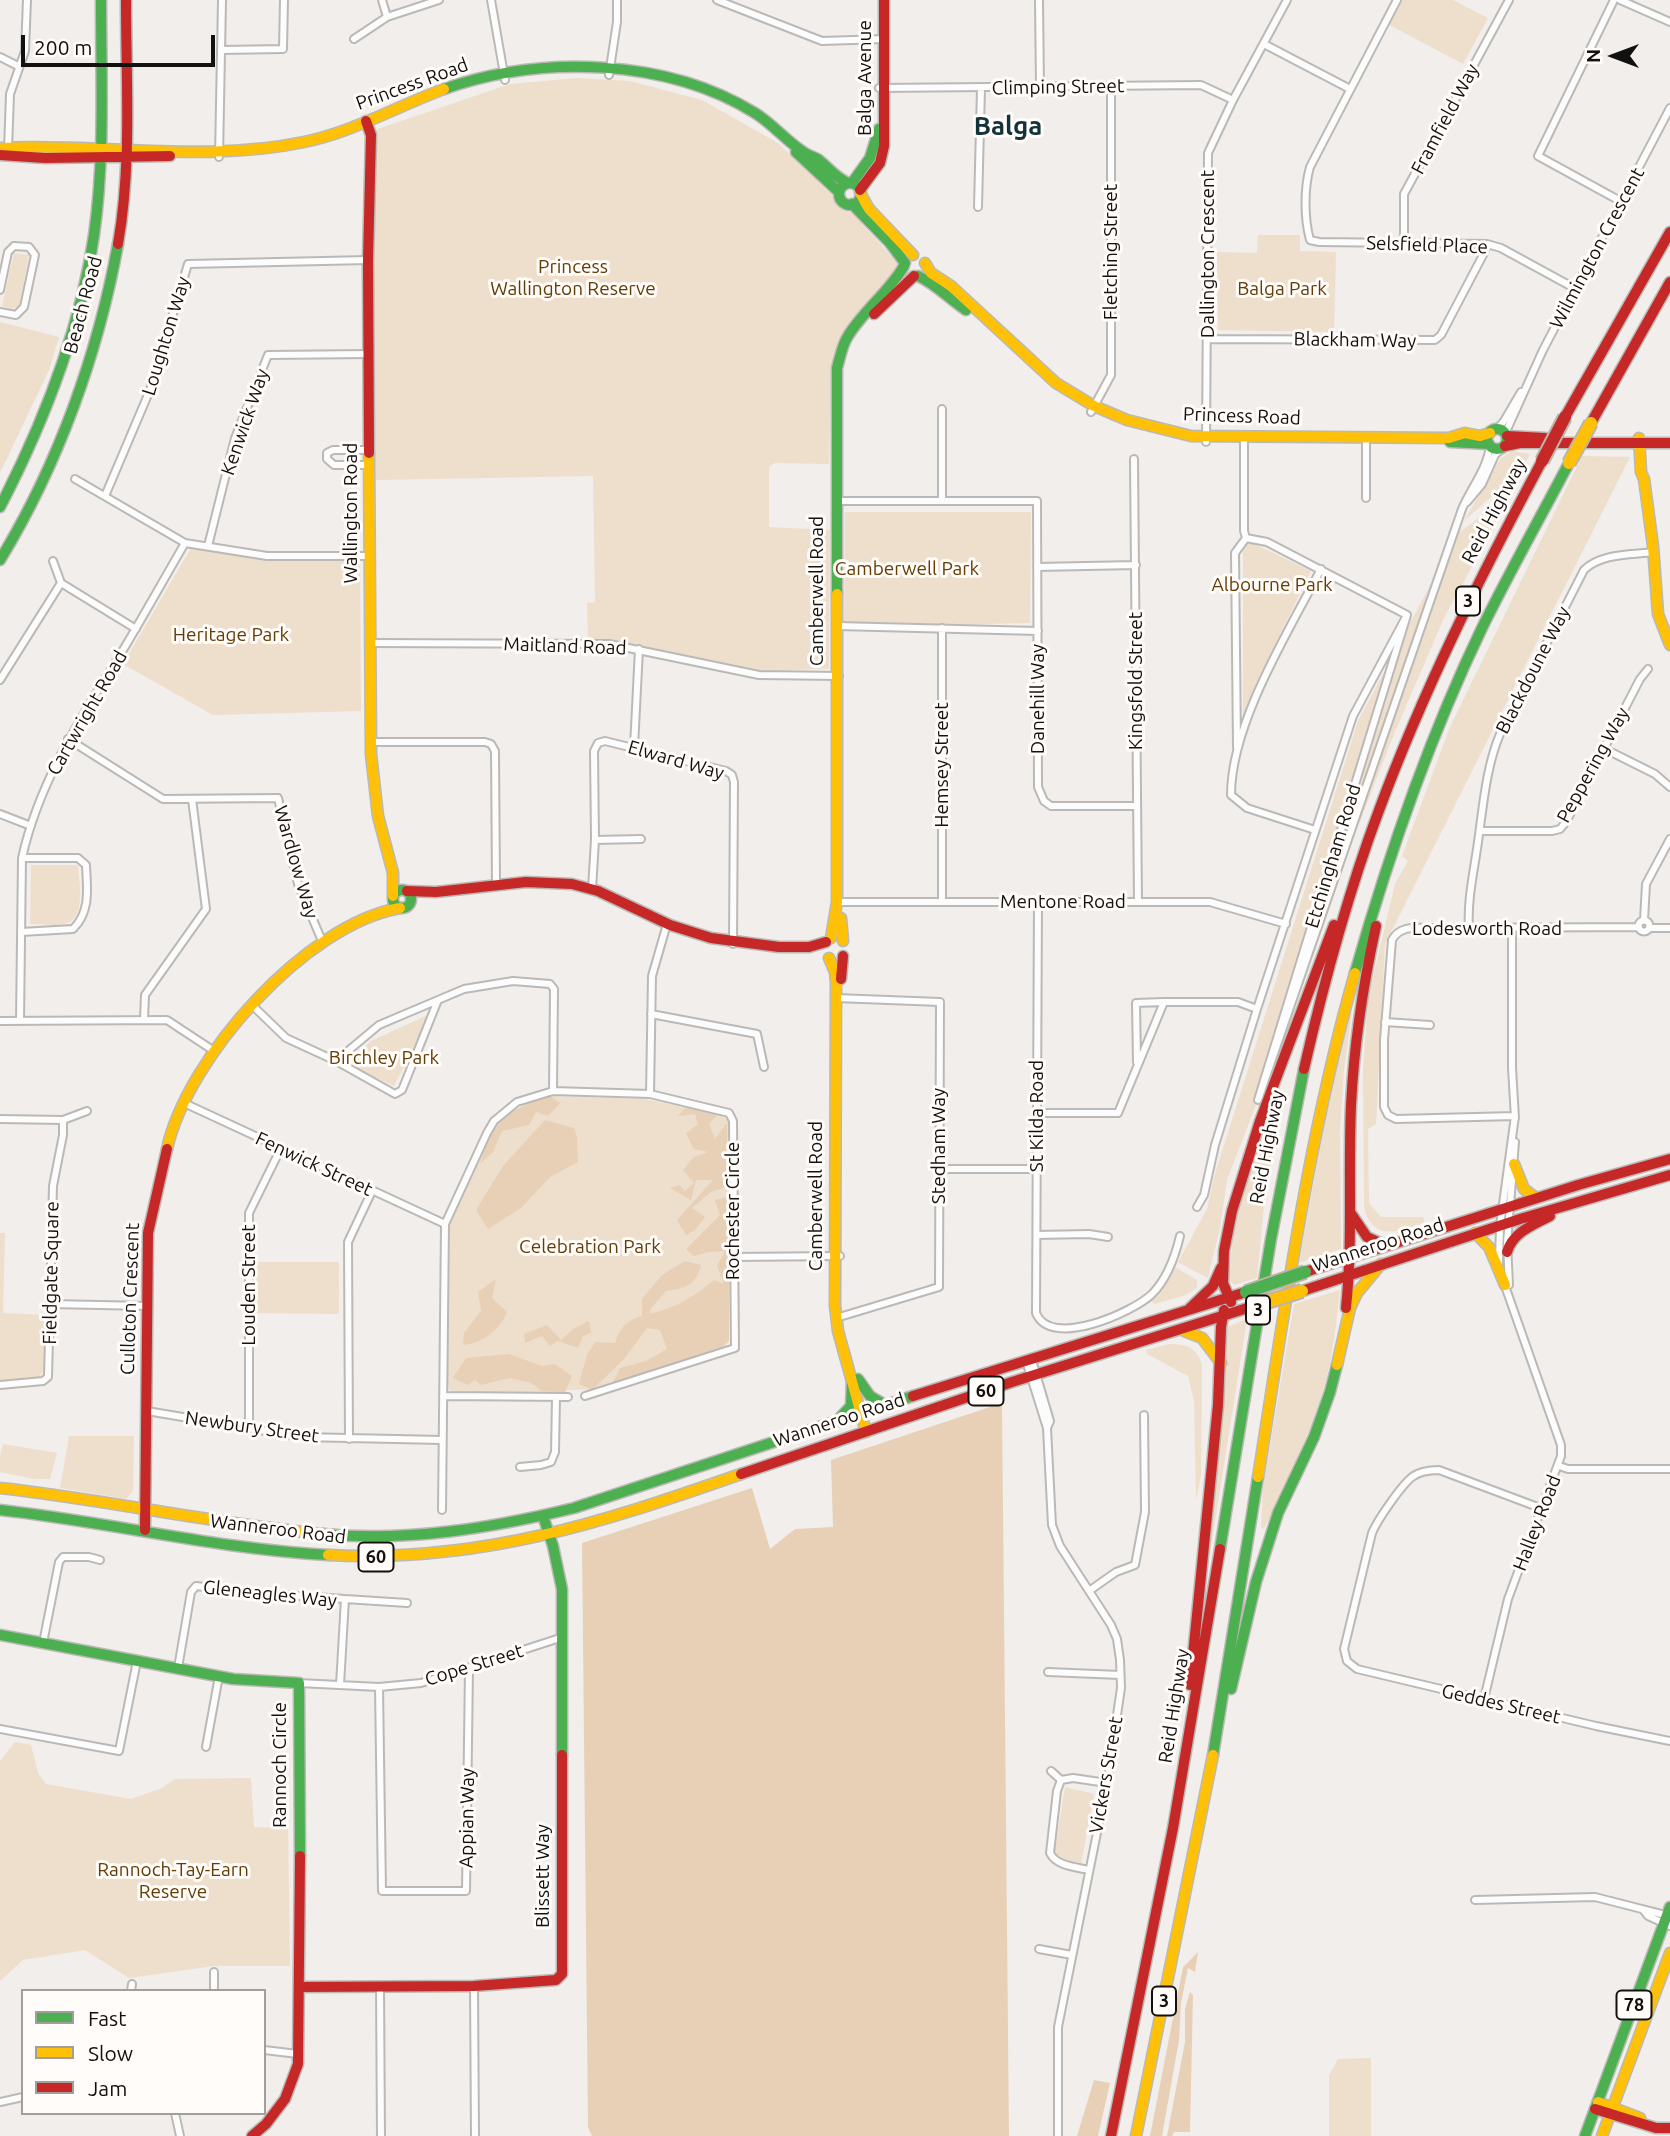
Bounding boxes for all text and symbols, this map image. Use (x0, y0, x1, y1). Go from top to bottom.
street label: Balga Avenue (854, 20, 876, 136)
scale bar (24, 21, 219, 65)
north arrow (1579, 21, 1649, 91)
text: 200 m (34, 35, 92, 59)
text: N (1582, 49, 1604, 63)
street label: Princess Road (353, 53, 471, 115)
street label: Framfield Way (1406, 60, 1484, 178)
street label: Climping Street (992, 74, 1124, 100)
district label: Balga (974, 110, 1042, 142)
street label: Wilmington Crescent (1545, 164, 1649, 332)
street label: Dallington Crescent (1197, 170, 1219, 338)
street label: Fletching Street (1100, 184, 1122, 320)
street label: Selsfield Place (1366, 231, 1488, 259)
street label: Beach Road (59, 254, 107, 356)
park label: Princess Wallington Reserve (490, 256, 656, 300)
street label: Loughton Way (137, 274, 195, 398)
park label: Balga Park (1237, 278, 1327, 300)
street label: Blackham Way (1293, 328, 1417, 352)
street label: Kenwick Way (216, 366, 274, 478)
street label: Princess Road (1183, 403, 1301, 429)
street label: Wallington Road (340, 443, 362, 583)
street label: Reid Highway (1457, 455, 1531, 567)
street label: Camberwell Road (806, 516, 828, 666)
park label: Camberwell Park (835, 558, 979, 580)
park label: Albourne Park (1211, 574, 1333, 596)
road number: 3 (1456, 586, 1480, 616)
street label: Blackdoune Way (1491, 603, 1575, 737)
street label: Kingsfold Street (1125, 612, 1147, 750)
park label: Heritage Park (173, 624, 289, 646)
street label: Maitland Road (503, 632, 627, 660)
street label: Danehill Way (1027, 644, 1049, 754)
street label: Cartwright Road (42, 647, 132, 779)
street label: Hemsey Street (931, 702, 953, 828)
street label: Peppering Way (1552, 703, 1634, 827)
street label: Elward Way (625, 735, 727, 785)
street label: Etchingham Road (1300, 781, 1366, 931)
street label: Wardlow Way (269, 803, 323, 921)
street label: Mentone Road (1000, 891, 1126, 913)
street label: Lodesworth Road (1412, 918, 1562, 940)
park label: Birchley Park (329, 1047, 439, 1069)
street label: St Kilda Road (1026, 1060, 1048, 1172)
street label: Stedham Way (928, 1088, 950, 1204)
street label: Reid Highway (1245, 1088, 1289, 1206)
street label: Camberwell Road (805, 1121, 827, 1271)
street label: Fenwick Street (252, 1127, 376, 1201)
street label: Rochester Circle (722, 1142, 744, 1280)
street label: Fieldgate Square (38, 1201, 64, 1345)
street label: Wanneroo Road (1309, 1213, 1447, 1277)
street label: Culloton Crescent (116, 1223, 144, 1375)
street label: Louden Street (238, 1224, 260, 1346)
park label: Celebration Park (519, 1236, 661, 1258)
road number: 3 (1246, 1296, 1270, 1324)
road number: 60 (968, 1376, 1004, 1406)
street label: Wanneroo Road (770, 1388, 908, 1452)
street label: Newbury Street (184, 1406, 320, 1448)
street label: Halley Road (1508, 1472, 1566, 1574)
street label: Wanneroo Road (209, 1509, 347, 1549)
road number: 60 (358, 1542, 394, 1572)
street label: Gleneagles Way (202, 1576, 338, 1612)
street label: Cope Street (422, 1639, 526, 1691)
street label: Reid Highway (1154, 1647, 1194, 1765)
street label: Geddes Street (1439, 1679, 1563, 1729)
street label: Rannoch Circle (269, 1702, 291, 1828)
street label: Vickers Street (1084, 1715, 1128, 1835)
street label: Appian Way (455, 1768, 479, 1868)
street label: Blissett Way (532, 1824, 554, 1928)
park label: Rannoch-Tay-Earn Reserve (97, 1859, 249, 1903)
road number: 3 (1152, 1986, 1176, 2015)
legend (21, 1989, 266, 2115)
road number: 78 (1616, 1991, 1652, 2020)
text: Fast (88, 2006, 126, 2030)
text: Slow (88, 2041, 133, 2065)
text: Jam (88, 2076, 127, 2100)

